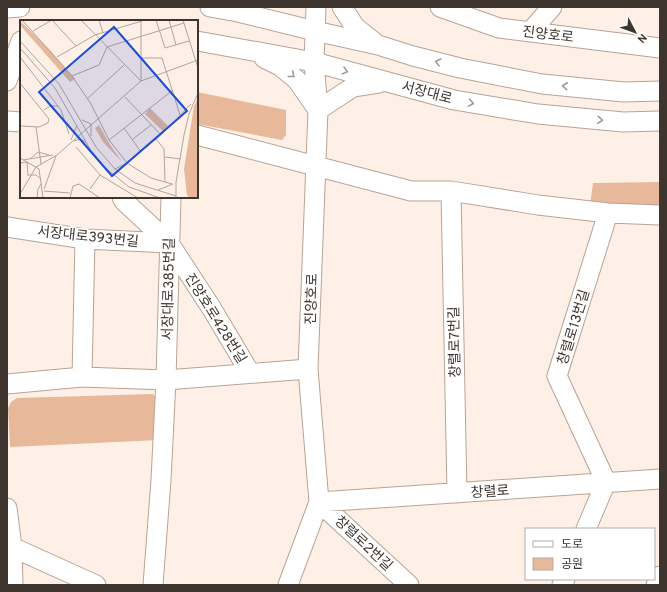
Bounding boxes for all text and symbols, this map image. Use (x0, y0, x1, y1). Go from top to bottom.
north arrow (615, 12, 655, 52)
inset map (20, 20, 198, 198)
street label: 진양호로 (521, 24, 575, 47)
text: N (634, 30, 650, 45)
one-way arrow (434, 59, 441, 67)
one-way arrow (342, 66, 348, 74)
one-way arrow (287, 71, 294, 78)
street label: 서장대로 (400, 79, 454, 108)
one-way arrow (562, 82, 568, 91)
one-way arrow (468, 98, 474, 107)
one-way arrow (597, 115, 603, 124)
street label: 서장대로393번길 (36, 224, 140, 251)
street label: 서장대로385번길 (160, 237, 179, 341)
street label: 진양호로428번길 (180, 271, 249, 367)
street label: 진양호로 (303, 273, 322, 325)
street label: 창렬로13번길 (555, 288, 594, 367)
street label: 창렬로7번길 (446, 306, 465, 378)
street label: 창렬로 (470, 483, 510, 502)
street label: 창렬로2번길 (330, 513, 395, 575)
legend (525, 528, 655, 580)
text: 도로 (561, 537, 583, 553)
text: 공원 (561, 557, 583, 573)

